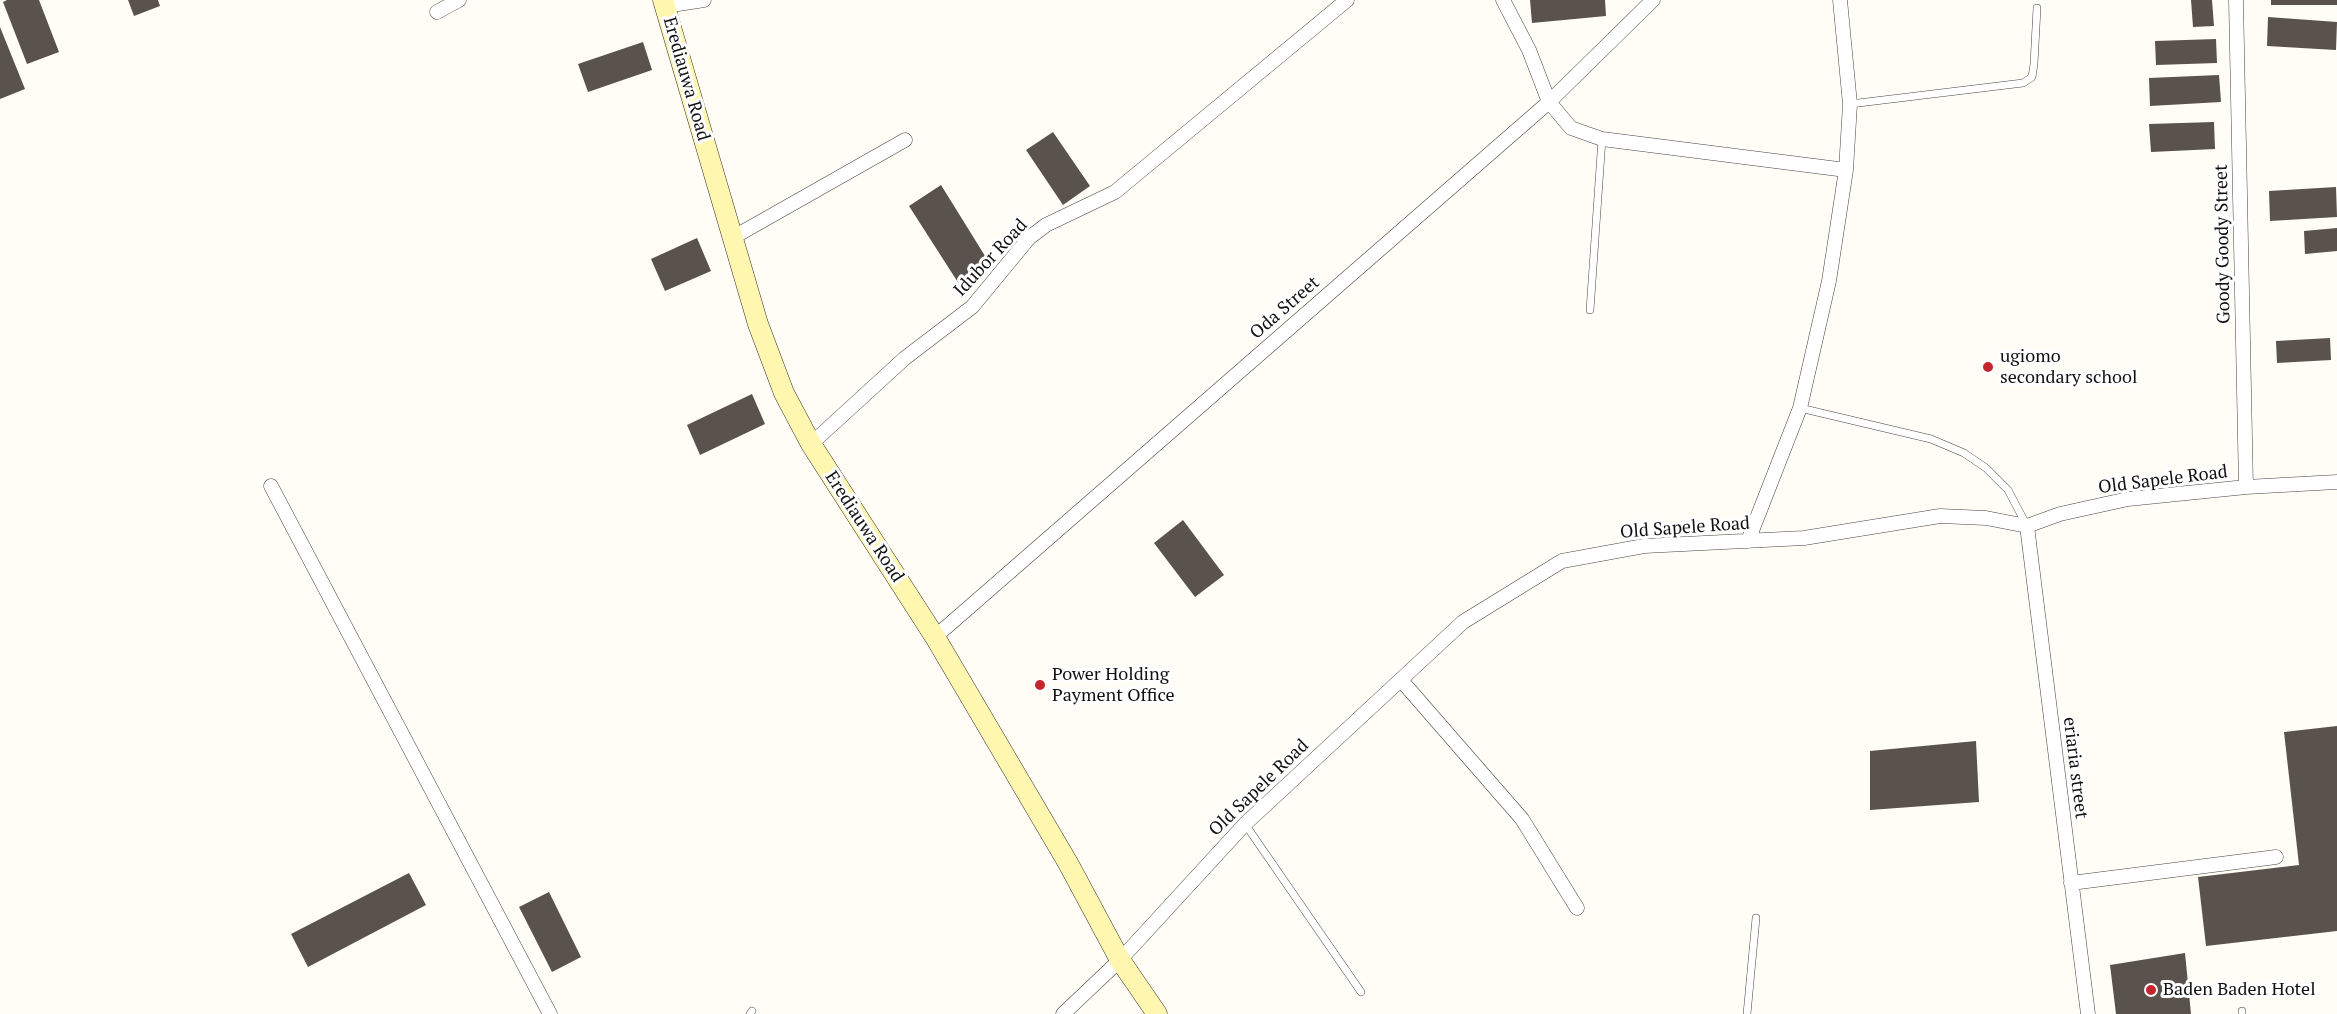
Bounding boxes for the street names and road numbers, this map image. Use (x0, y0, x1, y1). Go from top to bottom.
street label: Erediauwa Road (658, 15, 714, 143)
street label: Goody Goody Street (2211, 164, 2235, 324)
street label: Idubor Road (950, 215, 1032, 301)
street label: Oda Street (1246, 272, 1324, 344)
street label: Old Sapele Road (2097, 461, 2229, 499)
street label: Erediauwa Road (820, 467, 908, 587)
street label: Old Sapele Road (1619, 513, 1751, 543)
street label: eriaria street (2058, 716, 2092, 820)
street label: Old Sapele Road (1205, 735, 1313, 841)

